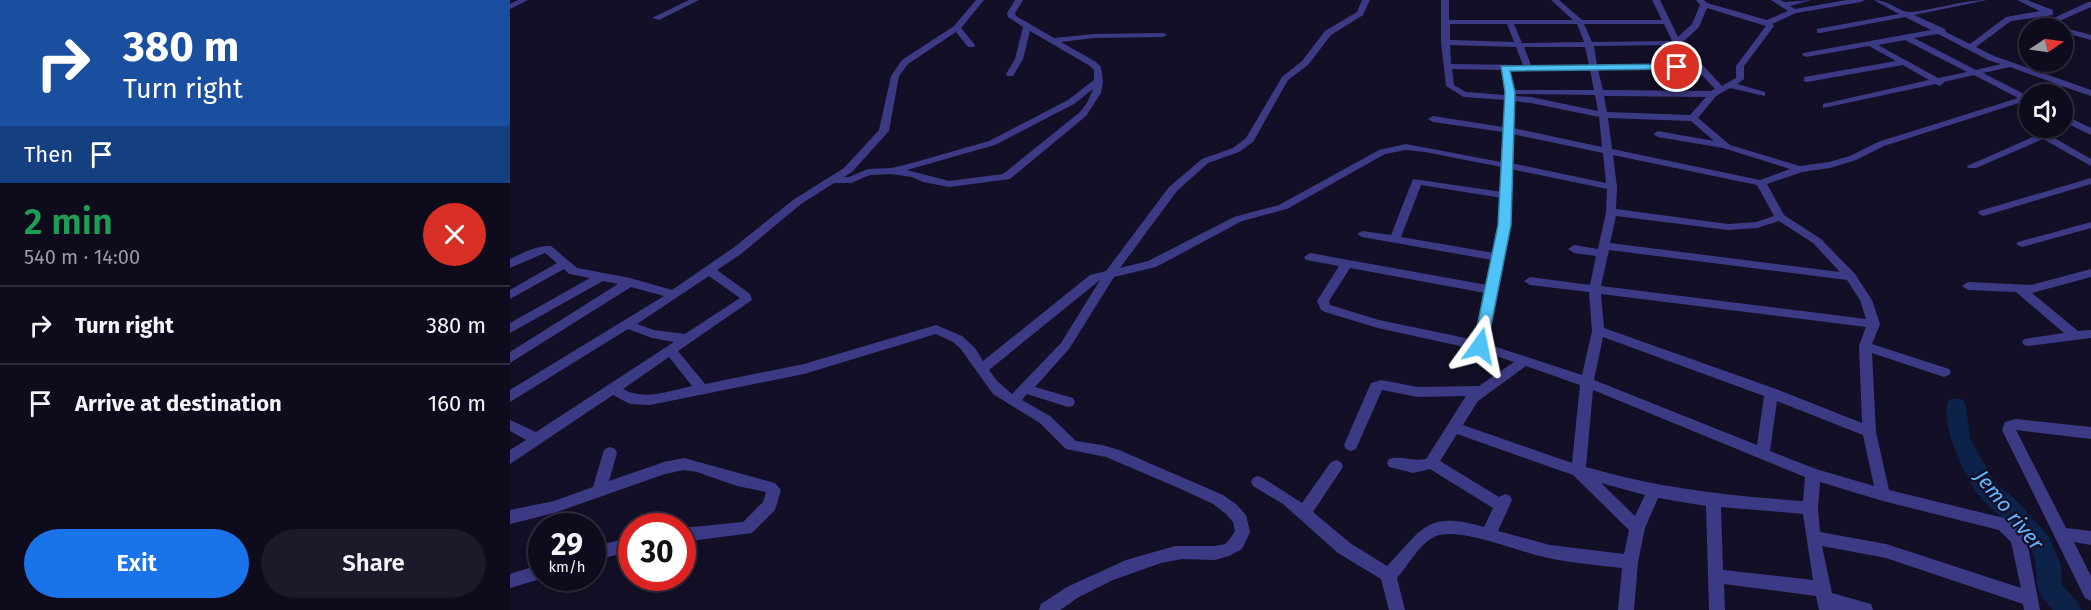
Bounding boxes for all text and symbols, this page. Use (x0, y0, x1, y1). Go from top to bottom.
north arrow (2019, 18, 2073, 72)
map controls (2019, 18, 2073, 138)
text: 380 m (123, 22, 239, 72)
icon: right (24, 24, 102, 102)
pin (1651, 41, 1702, 92)
icon: arrive (1660, 50, 1693, 83)
text: Turn right (123, 73, 243, 105)
button: sound (2019, 84, 2073, 138)
icon: arrive (85, 138, 118, 171)
text: Then (24, 141, 73, 168)
text: 2 min (24, 200, 113, 244)
button: close (423, 203, 486, 266)
text: 540 m · 14:00 (24, 245, 140, 269)
icon: right (24, 309, 57, 342)
text: Turn right (75, 312, 174, 339)
text: 380 m (426, 312, 486, 339)
position arrow (1448, 314, 1512, 378)
icon: arrive (24, 387, 57, 420)
text: Arrive at destination (75, 390, 282, 417)
text: 160 m (428, 390, 486, 417)
water label: Jemo river (1968, 464, 2050, 556)
speed limit sign: 30 (618, 513, 696, 591)
text: 29 (551, 527, 583, 563)
button: Exit (24, 529, 249, 598)
button: Share (261, 529, 486, 598)
text: km/h (548, 558, 586, 576)

